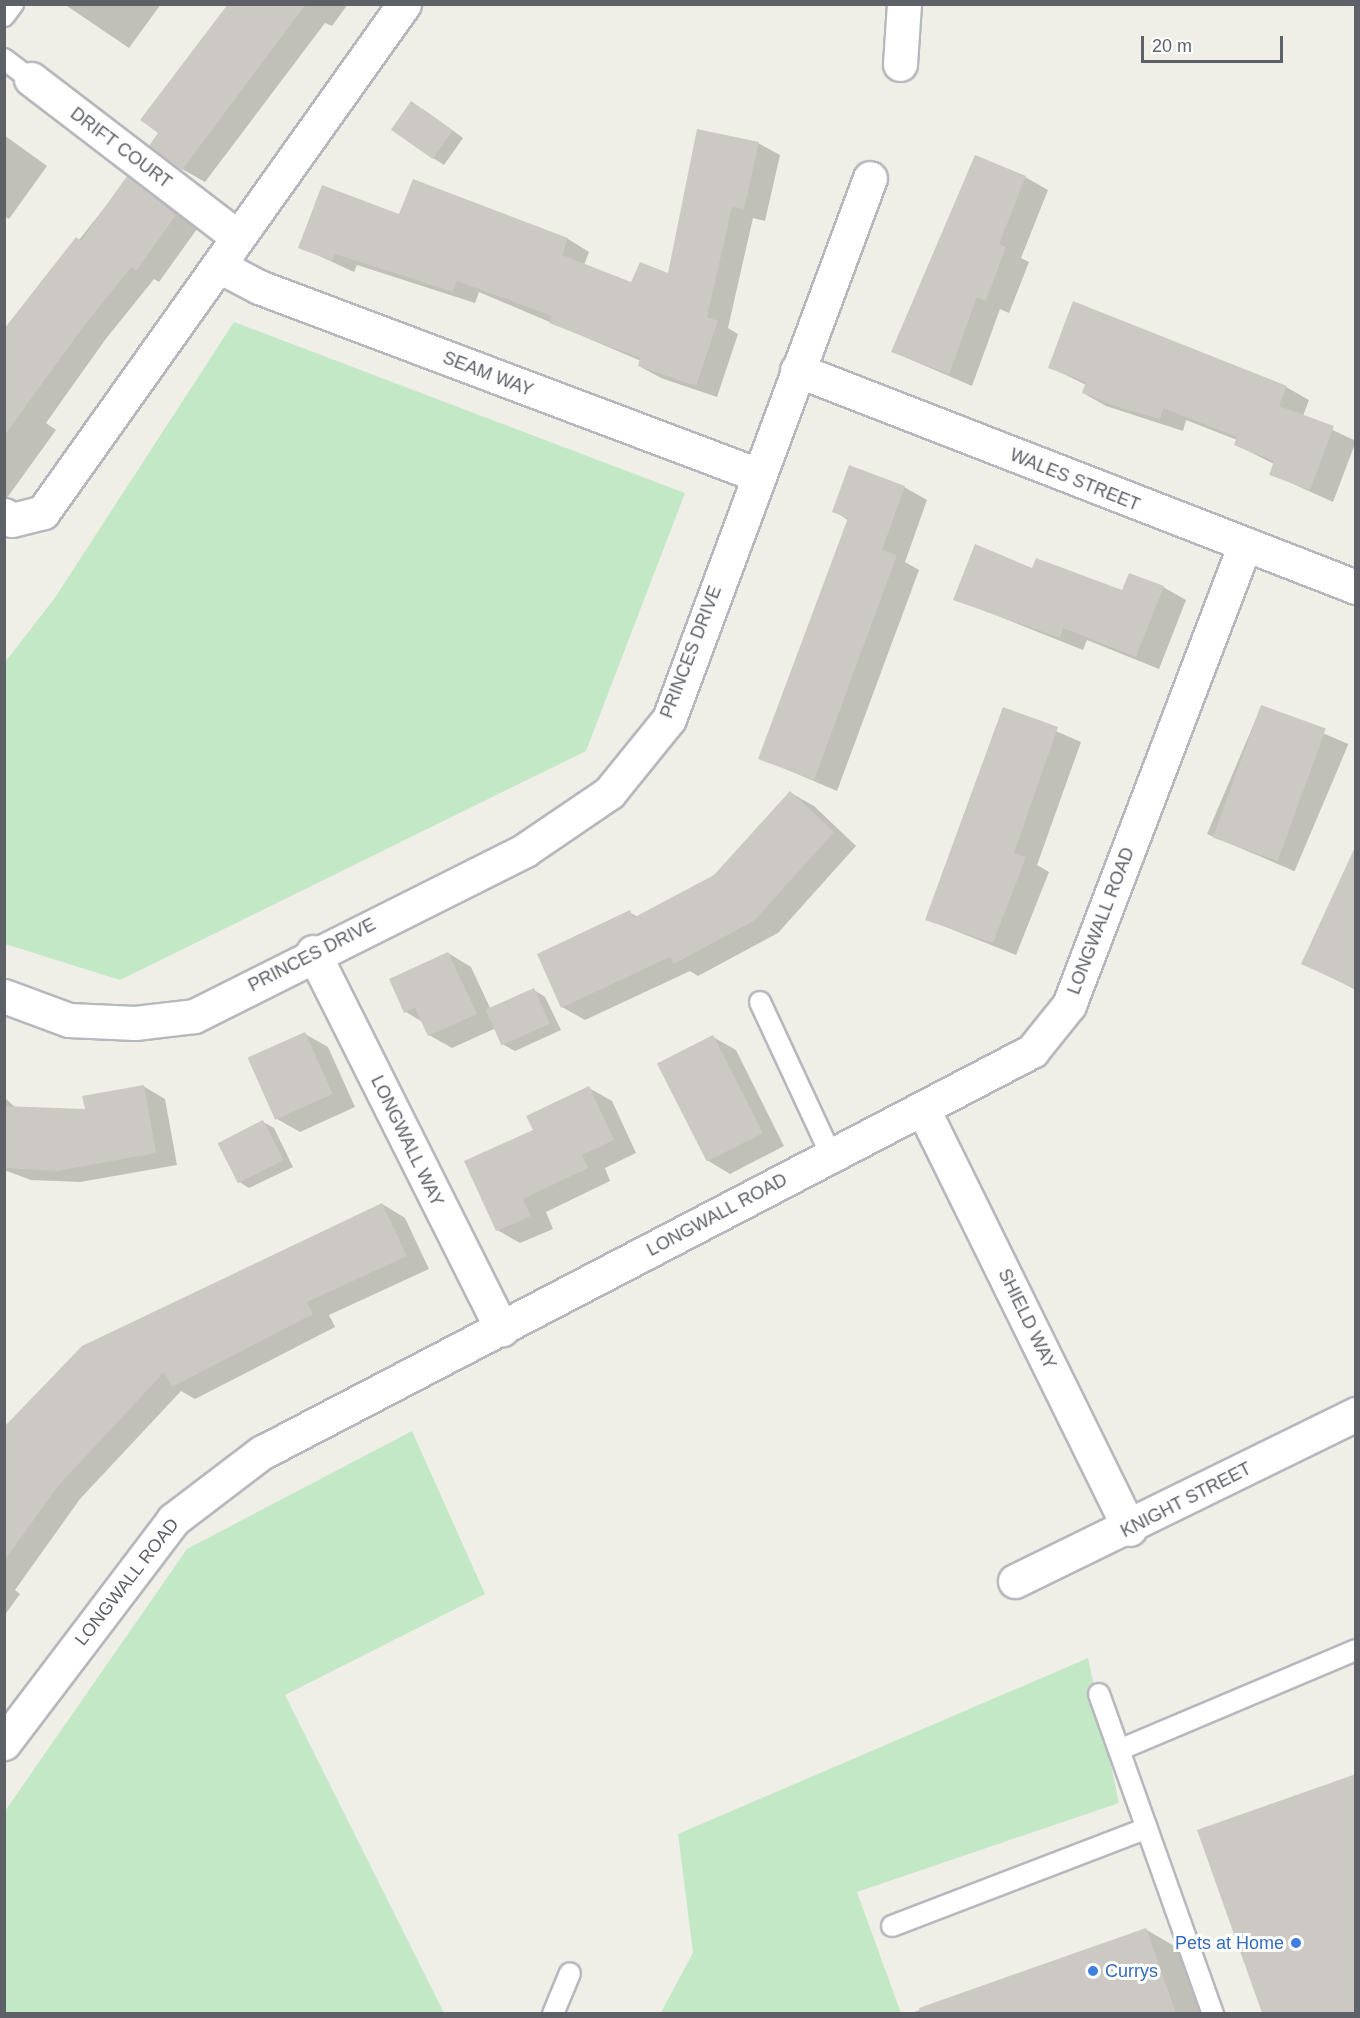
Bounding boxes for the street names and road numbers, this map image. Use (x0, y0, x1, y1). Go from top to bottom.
street label: DRIFT COURT (66, 103, 176, 193)
street label: SEAM WAY (440, 347, 536, 401)
street label: WALES STREET (1007, 444, 1143, 516)
street label: PRINCES DRIVE (656, 583, 726, 721)
street label: LONGWALL ROAD (1063, 844, 1139, 998)
street label: PRINCES DRIVE (245, 914, 379, 996)
street label: LONGWALL WAY (366, 1072, 448, 1210)
street label: LONGWALL ROAD (643, 1169, 791, 1261)
street label: SHIELD WAY (993, 1265, 1061, 1373)
street label: KNIGHT STREET (1117, 1458, 1255, 1542)
street label: LONGWALL ROAD (70, 1514, 184, 1650)

